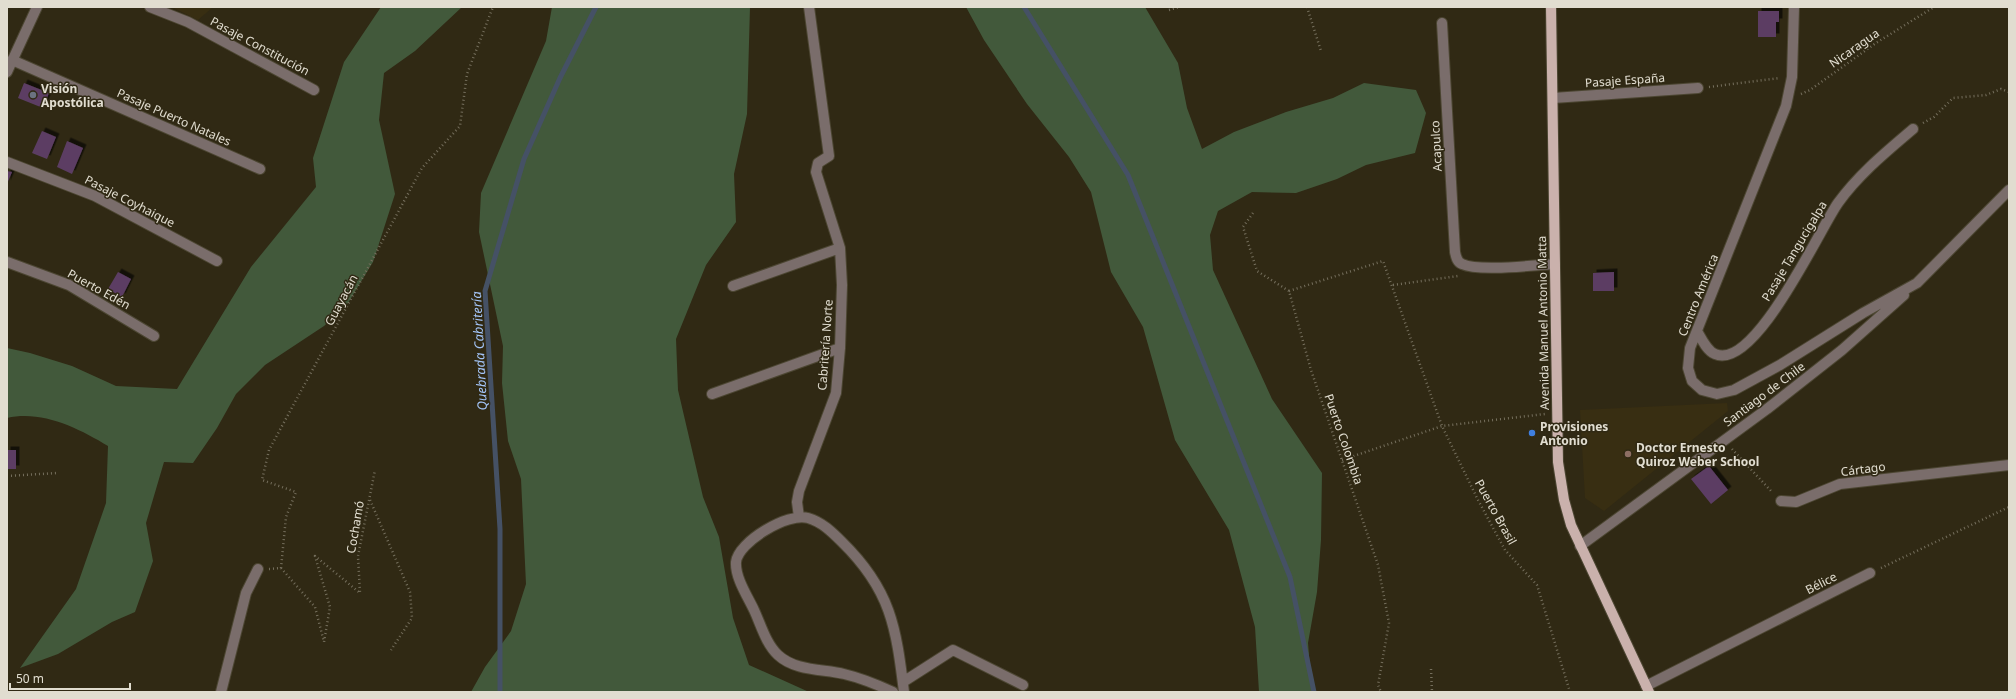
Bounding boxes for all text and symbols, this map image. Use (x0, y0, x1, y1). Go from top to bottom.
street label: Pasaje Constitución (207, 13, 313, 79)
street label: Nicaragua (1825, 24, 1883, 72)
street label: Pasaje España (1584, 69, 1666, 91)
place label: Visión Apostólica (41, 80, 104, 111)
street label: Pasaje Puerto Natales (114, 84, 234, 150)
marker: Visión Apostólica (28, 90, 38, 100)
street label: Acapulco (1426, 120, 1446, 172)
street label: Pasaje Coyhaique (82, 171, 178, 231)
street label: Pasaje Tangucigalpa (1757, 198, 1831, 304)
street label: Avenida Manuel Antonio Matta (1533, 236, 1553, 410)
street label: Centro América (1674, 251, 1722, 339)
street label: Puerto Edén (65, 265, 133, 313)
street label: Guayacán (320, 271, 362, 329)
water label: Quebrada Cabritería (467, 290, 491, 411)
street label: Cabritería Norte (813, 299, 837, 391)
street label: Santiago de Chile (1720, 358, 1808, 430)
street label: Puerto Colombia (1321, 391, 1367, 487)
place label: Provisiones Antonio (1540, 418, 1608, 449)
marker: Provisiones Antonio (1527, 428, 1537, 438)
place label: Doctor Ernesto Quiroz Weber School (1636, 439, 1759, 470)
marker: Doctor Ernesto Quiroz Weber School (1623, 449, 1633, 459)
street label: Cártago (1840, 458, 1886, 480)
street label: Puerto Brasil (1471, 476, 1521, 548)
street label: Cochamó (342, 499, 368, 555)
street label: Bélice (1802, 568, 1840, 598)
scale bar (10, 665, 130, 691)
text: 50 m (16, 670, 44, 687)

